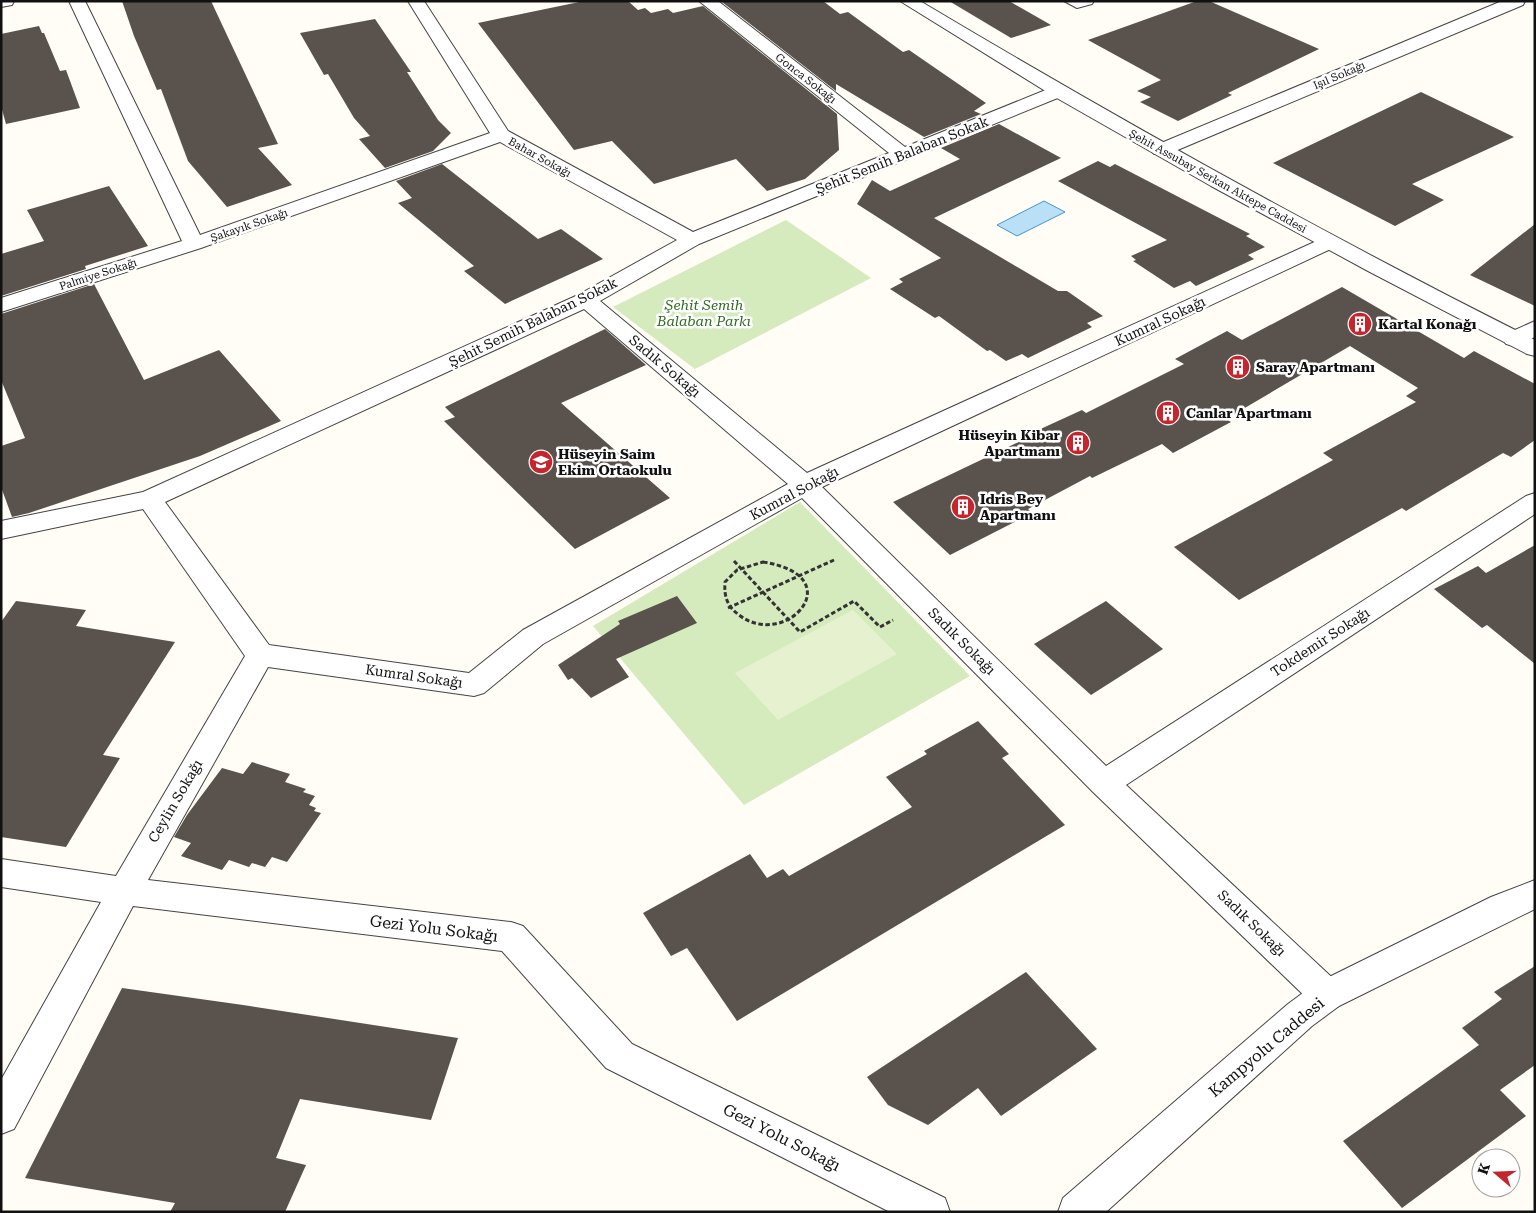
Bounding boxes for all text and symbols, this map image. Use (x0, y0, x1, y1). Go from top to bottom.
street label: Gonca Sokağı (773, 51, 839, 106)
street label: Işıl Sokağı (1311, 59, 1368, 92)
street label: Şehit Semih Balaban Sokak (813, 113, 991, 197)
street label: Şehit Assubay Serkan Aktepe Caddesi (1127, 127, 1309, 236)
street label: Bahar Sokağı (506, 135, 574, 180)
street label: Şakayık Sokağı (209, 206, 290, 245)
street label: Palmiye Sokağı (58, 256, 139, 293)
street label: Şehit Semih Balaban Sokak (446, 274, 620, 370)
street label: Kumral Sokağı (1112, 293, 1208, 349)
park label: Şehit Semih Balaban Parkı (656, 297, 751, 329)
building icon: Kartal Konağı (1347, 311, 1373, 337)
place label: Kartal Konağı (1378, 316, 1477, 332)
street label: Sadık Sokağı (626, 332, 704, 401)
building icon: Saray Apartmanı (1225, 354, 1251, 380)
place label: Saray Apartmanı (1256, 359, 1375, 375)
building icon: Canlar Apartmanı (1155, 400, 1181, 426)
place label: Canlar Apartmanı (1186, 405, 1312, 421)
place label: Hüseyin Kibar Apartmanı (959, 427, 1061, 459)
building icon: Hüseyin Kibar Apartmanı (1065, 430, 1091, 456)
place label: Hüseyin Saim Ekim Ortaokulu (558, 446, 672, 478)
school or university icon: Hüseyin Saim Ekim Ortaokulu (528, 449, 554, 475)
street label: Kumral Sokağı (747, 463, 842, 523)
place label: Idris Bey Apartmanı (980, 491, 1056, 523)
building icon: Idris Bey Apartmanı (950, 494, 976, 520)
street label: Sadık Sokağı (925, 604, 999, 678)
street label: Tokdemir Sokağı (1268, 604, 1373, 680)
street label: Kumral Sokağı (364, 661, 464, 691)
street label: Ceylin Sokağı (145, 756, 205, 845)
street label: Sadık Sokağı (1215, 887, 1290, 960)
street label: Gezi Yolu Sokağı (369, 911, 499, 946)
street label: Kampyolu Caddesi (1205, 994, 1328, 1101)
street label: Gezi Yolu Sokağı (720, 1100, 844, 1175)
north arrow (1471, 1148, 1521, 1198)
text: K (1474, 1161, 1493, 1177)

